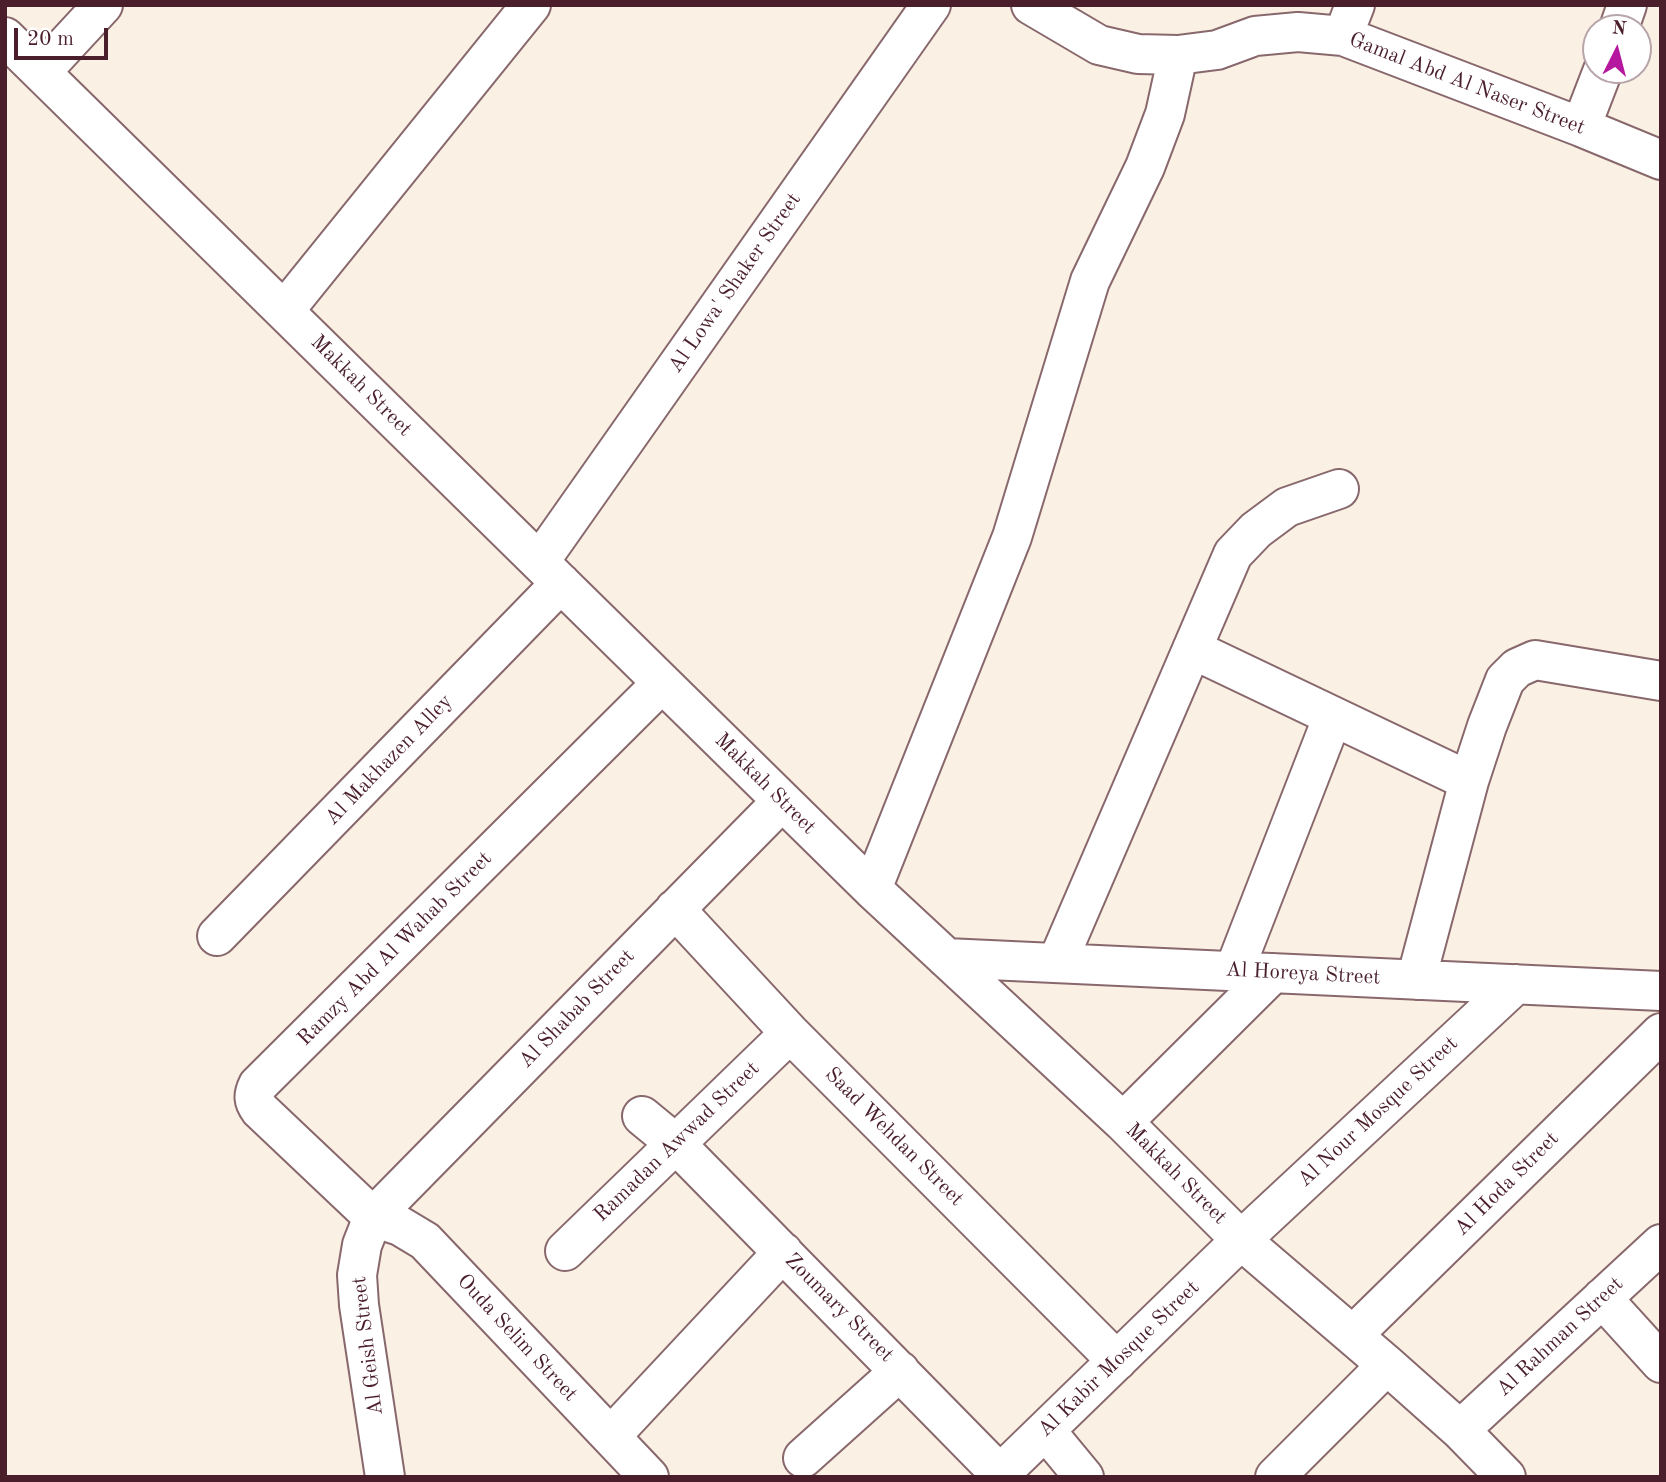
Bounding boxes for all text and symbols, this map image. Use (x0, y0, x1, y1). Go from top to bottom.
scale bar (18, 14, 112, 58)
north arrow (1582, 14, 1652, 84)
text: N (1611, 19, 1627, 40)
street label: Gamal Abd Al Naser Street (1345, 27, 1589, 141)
text: 20 m (27, 29, 74, 50)
street label: Al Lowa' Shaker Street (663, 188, 807, 378)
street label: Makkah Street (305, 330, 417, 442)
street label: Al Makhazen Alley (320, 689, 458, 831)
street label: Makkah Street (709, 728, 821, 840)
street label: Ramzy Abd Al Wahab Street (292, 846, 498, 1052)
street label: Al Shabab Street (514, 944, 640, 1074)
street label: Al Horeya Street (1225, 957, 1381, 991)
street label: Al Nour Mosque Street (1293, 1031, 1463, 1193)
street label: Ramadan Awwad Street (589, 1056, 765, 1228)
street label: Saad Wehdan Street (819, 1062, 969, 1212)
street label: Makkah Street (1120, 1118, 1232, 1230)
street label: Al Hoda Street (1450, 1127, 1564, 1241)
street label: Zoumary Street (779, 1248, 899, 1368)
street label: Ouda Selim Street (451, 1269, 583, 1407)
street label: Al Rahman Street (1491, 1272, 1629, 1402)
street label: Al Geish Street (347, 1275, 389, 1417)
street label: Al Kabir Mosque Street (1033, 1275, 1205, 1443)

